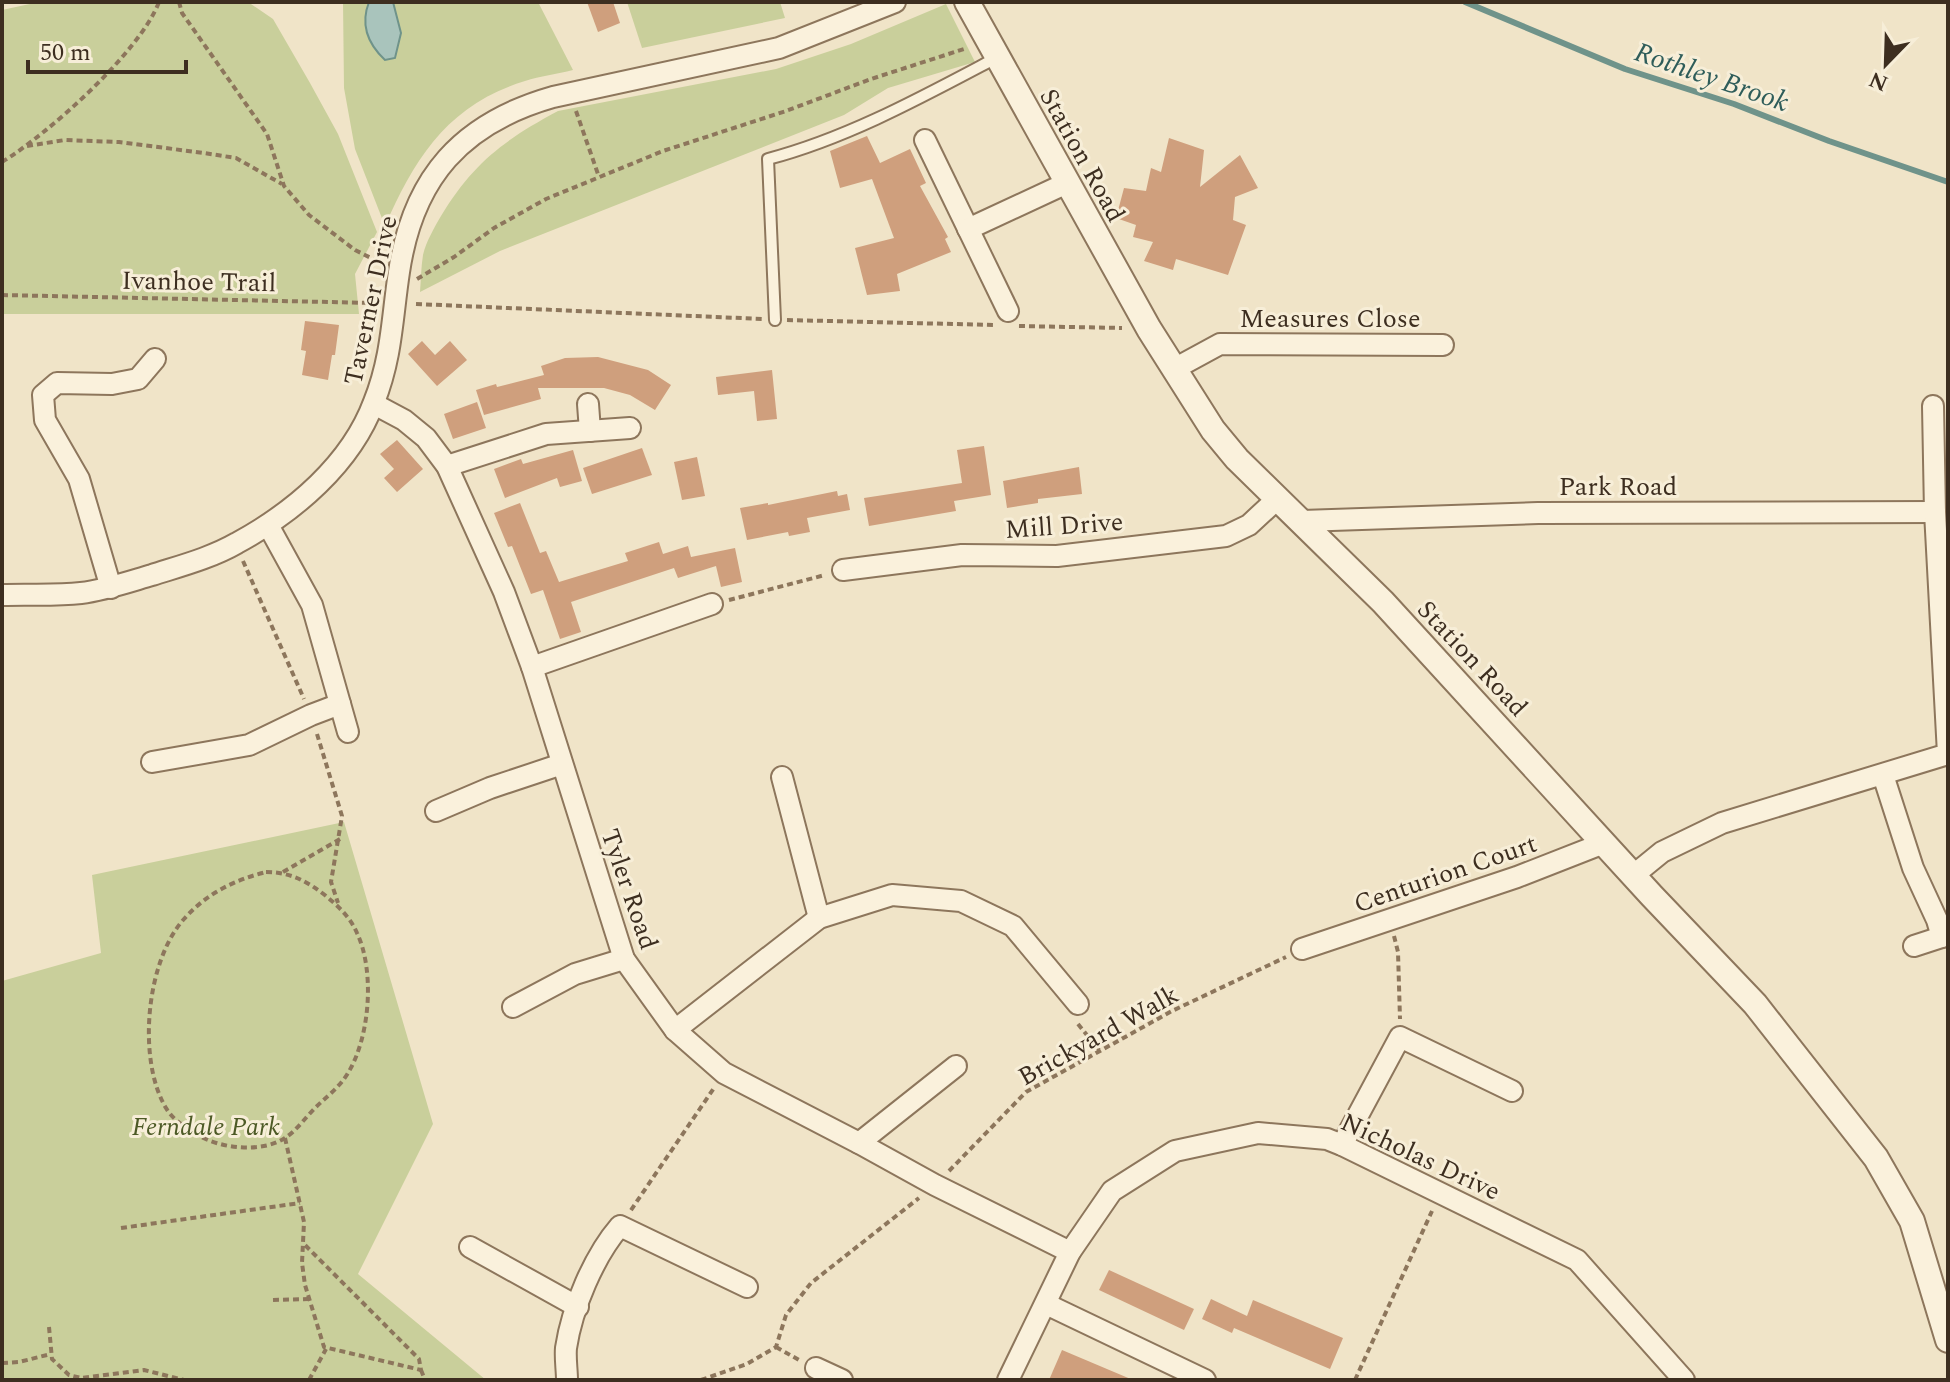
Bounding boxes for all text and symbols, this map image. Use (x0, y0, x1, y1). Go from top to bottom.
scale bar (28, 24, 186, 74)
north arrow (1846, 24, 1926, 104)
water label: Rothley Brook (1628, 31, 1795, 124)
text: 50 m (40, 35, 91, 71)
text: N (1864, 62, 1893, 100)
street label: Station Road (1029, 81, 1135, 230)
street label: Taverner Drive (333, 212, 409, 389)
street label: Ivanhoe Trail (121, 261, 277, 303)
street label: Measures Close (1239, 299, 1421, 339)
street label: Park Road (1559, 467, 1677, 507)
street label: Mill Drive (1004, 502, 1125, 550)
street label: Station Road (1407, 591, 1537, 726)
street label: Tyler Road (590, 823, 668, 955)
street label: Centurion Court (1348, 824, 1542, 924)
street label: Brickyard Walk (1011, 975, 1186, 1097)
street label: Nicholas Drive (1334, 1102, 1507, 1211)
park label: Ferndale Park (132, 1107, 280, 1147)

